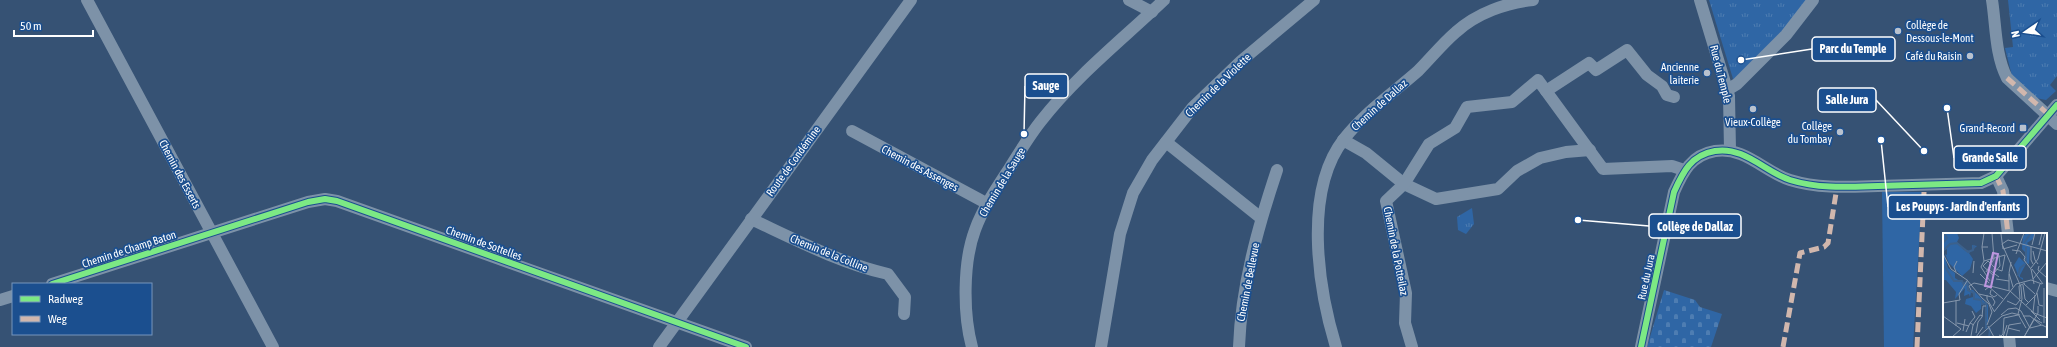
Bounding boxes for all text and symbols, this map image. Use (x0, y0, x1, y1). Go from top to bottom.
scale bar (14, 12, 93, 38)
north arrow (2005, 12, 2045, 52)
text: 50 m (20, 19, 42, 33)
place label: Collège de Dessous-le-Mont (1906, 19, 1974, 44)
marker: Collège de Dessous-le-Mont (1893, 26, 1903, 36)
text: N (2009, 30, 2022, 39)
callout: Parc du Temple (1812, 37, 1895, 61)
text: Parc du Temple (1820, 42, 1887, 56)
street label: Rue du Temple (1708, 44, 1734, 104)
place label: Café du Raisin (1905, 50, 1962, 62)
street label: Chemin de la Violette (1183, 51, 1253, 119)
marker: Café du Raisin (1965, 51, 1975, 61)
place label: Ancienne laiterie (1661, 61, 1699, 86)
marker: Ancienne laiterie (1702, 68, 1712, 78)
callout: Sauge (1025, 74, 1068, 98)
street label: Chemin de Dallaz (1349, 77, 1409, 133)
text: Sauge (1033, 79, 1060, 93)
callout: Salle Jura (1818, 88, 1876, 112)
text: Salle Jura (1826, 93, 1869, 107)
marker: Vieux-Collège (1748, 104, 1758, 114)
place label: Vieux-Collège (1725, 116, 1781, 128)
place label: Collège du Tombay (1788, 120, 1832, 145)
place label: Grand-Record (1960, 122, 2015, 134)
marker: Grand-Record (2018, 123, 2028, 133)
street label: Route de Condémine (764, 124, 822, 198)
marker: Collège du Tombay (1835, 127, 1845, 137)
street label: Chemin des Esserts (157, 138, 203, 210)
street label: Chemin des Assenges (880, 143, 960, 193)
street label: Chemin de la Sauge (977, 145, 1027, 219)
callout: Grande Salle (1954, 146, 2026, 170)
text: Grande Salle (1962, 151, 2019, 165)
callout: Les Poupys - Jardin d'enfants (1888, 195, 2028, 219)
text: Les Poupys - Jardin d'enfants (1896, 200, 2021, 214)
street label: Chemin de la Potteilaz (1382, 206, 1410, 296)
callout: Collège de Dallaz (1649, 214, 1741, 238)
text: Collège de Dallaz (1657, 220, 1734, 234)
street label: Chemin de Sottelles (444, 224, 524, 262)
street label: Chemin de Champ Baton (80, 228, 178, 270)
street label: Chemin de la Colline (788, 232, 870, 274)
inset map (1943, 233, 2047, 337)
street label: Chemin de Bellevue (1234, 242, 1262, 322)
street label: Rue du Jura (1635, 253, 1657, 301)
legend (12, 283, 152, 335)
text: Radweg (48, 292, 84, 306)
text: Weg (48, 312, 68, 326)

